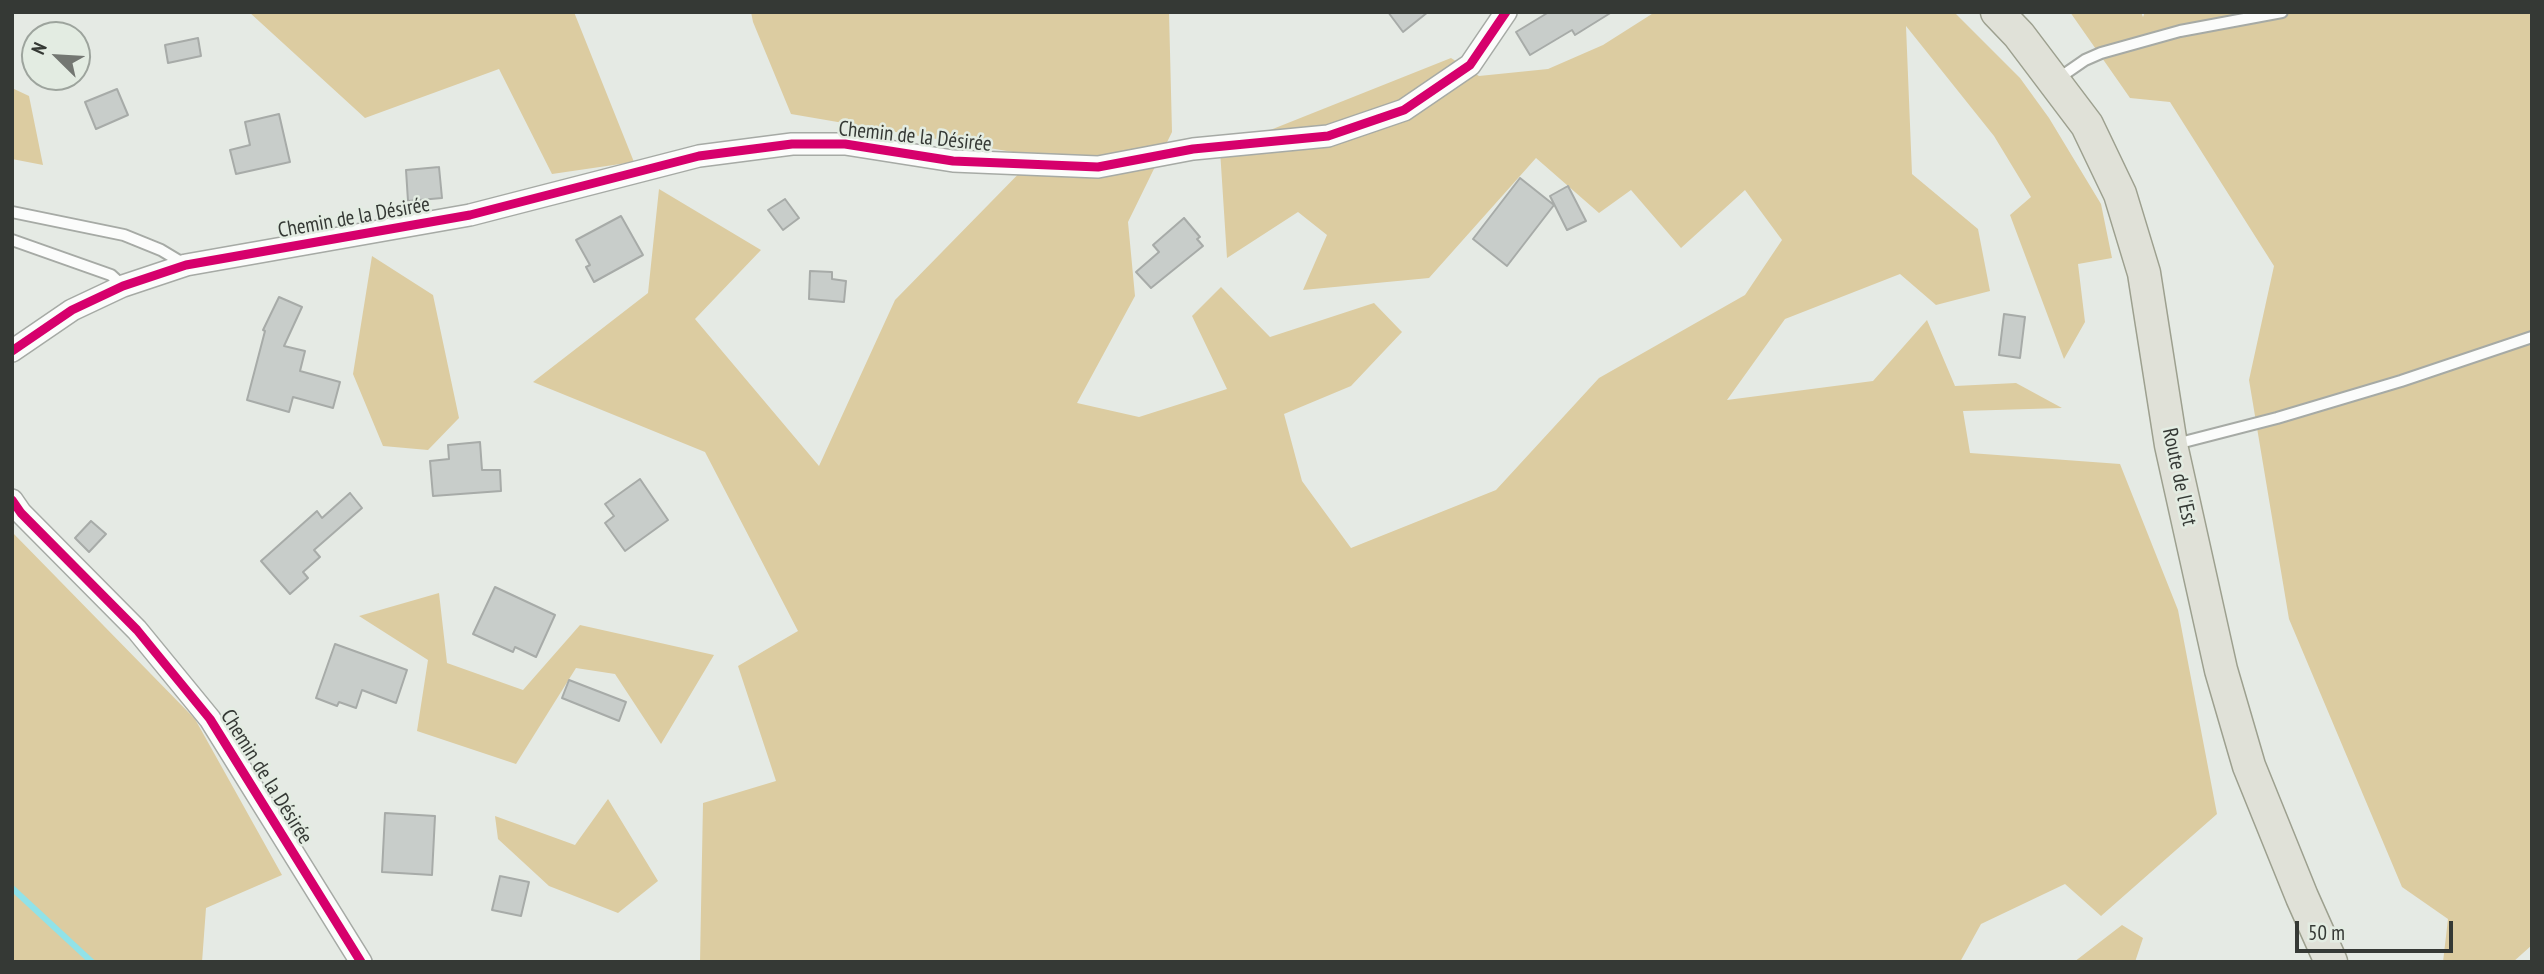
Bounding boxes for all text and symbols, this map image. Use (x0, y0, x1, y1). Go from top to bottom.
north arrow (21, 21, 91, 91)
text: N (26, 39, 52, 58)
street label: Chemin de la Désirée (837, 116, 993, 158)
street label: Chemin de la Désirée (276, 192, 432, 244)
street label: Route de l'Est (2156, 426, 2202, 528)
street label: Chemin de la Désirée (215, 705, 317, 849)
scale bar (2299, 908, 2456, 952)
text: 50 m (2308, 919, 2345, 946)

